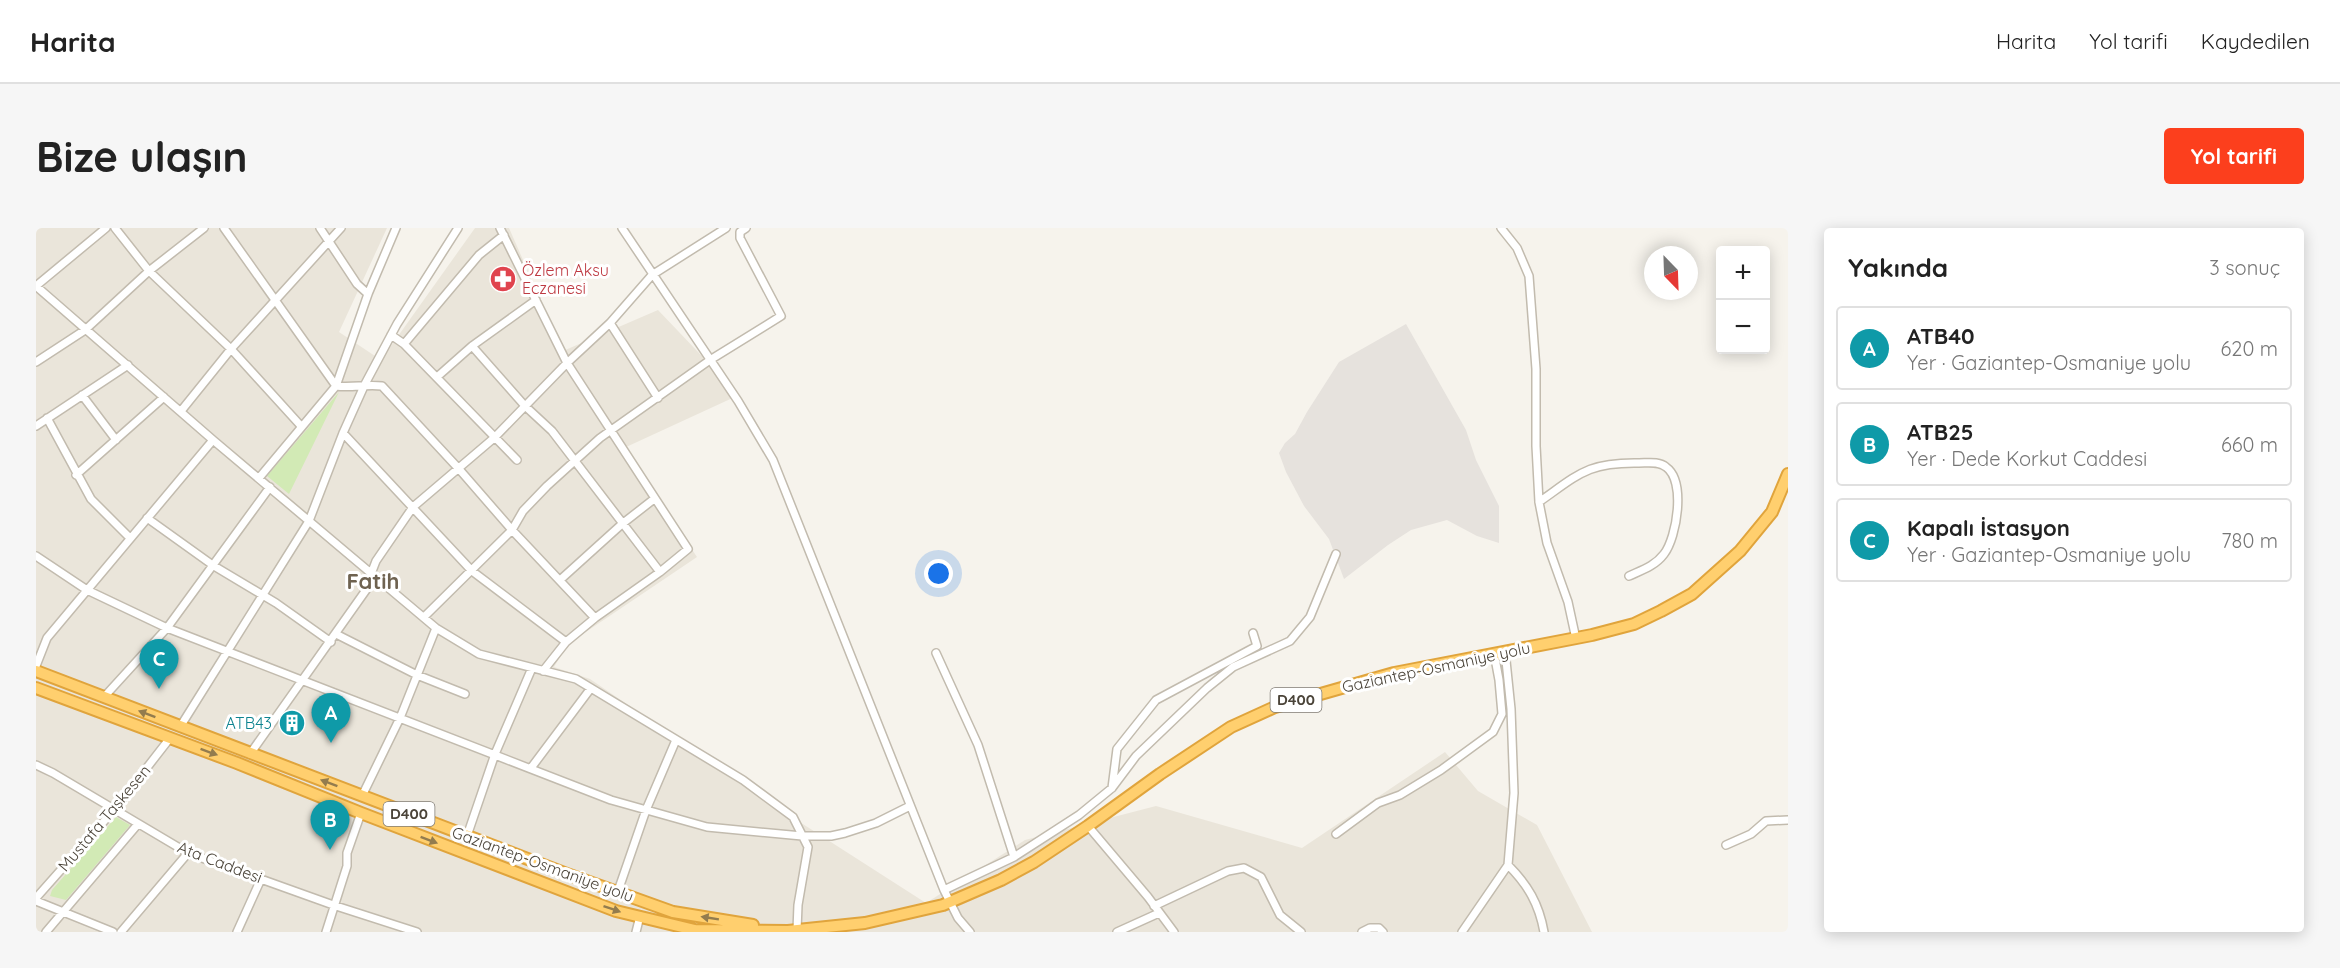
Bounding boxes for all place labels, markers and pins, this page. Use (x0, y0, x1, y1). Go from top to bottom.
place label: Özlem Aksu Eczanesi (522, 260, 609, 298)
pharmacy icon: Özlem Aksu Eczanesi (488, 264, 518, 294)
pin: C (140, 640, 178, 689)
pin: A (312, 694, 350, 743)
building icon: ATB43 (277, 708, 307, 738)
place label: ATB43 (226, 713, 272, 733)
pin: B (310, 800, 350, 850)

